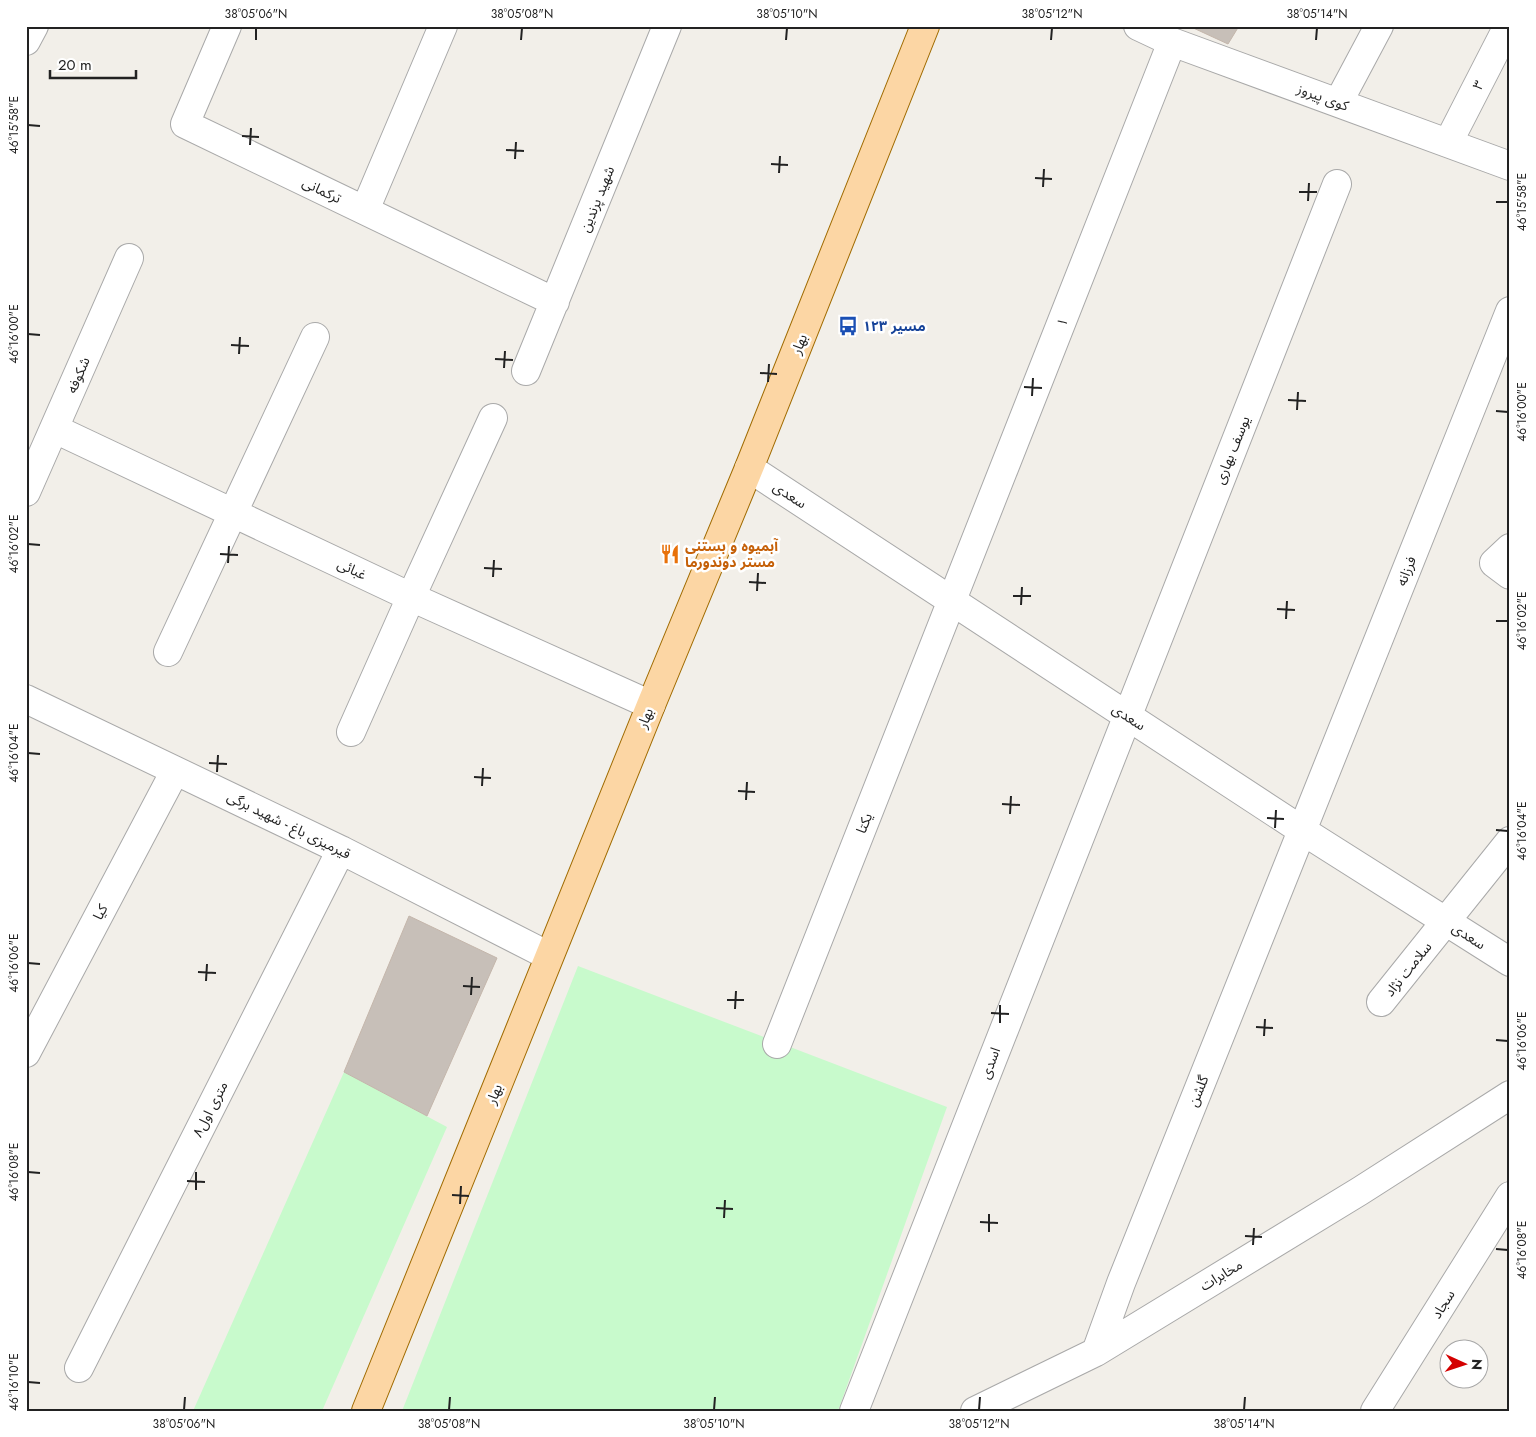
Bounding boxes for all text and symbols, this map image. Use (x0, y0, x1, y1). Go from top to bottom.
text: 38°05'06"N (225, 5, 287, 23)
text: 38°05'08"N (491, 5, 553, 23)
text: 38°05'10"N (756, 5, 818, 23)
text: 38°05'12"N (1022, 5, 1082, 23)
text: 38°05'14"N (1286, 5, 1348, 23)
scale bar (50, 48, 136, 80)
text: 20 m (58, 54, 92, 76)
street label: ۳ (1467, 77, 1489, 93)
street label: کوی پیروز (1293, 78, 1352, 116)
text: 46°15'58"E (5, 96, 23, 154)
street label: شهید پرندین (575, 163, 619, 235)
street label: ترکمانی (299, 172, 345, 208)
text: 46°15'58"E (1513, 173, 1531, 231)
text: 46°16'00"E (5, 304, 23, 364)
bus stop icon: مسیر ۱۲۳ (837, 315, 859, 337)
street label: ۱ (1051, 315, 1073, 329)
place label: مسیر ۱۲۳ (863, 316, 926, 336)
street label: بهار (786, 331, 812, 358)
street label: شکوفه (61, 354, 95, 396)
text: 46°16'00"E (1513, 382, 1531, 442)
street label: یوسف بهاری (1209, 413, 1255, 487)
street label: سعدی (769, 477, 811, 513)
text: 46°16'02"E (5, 514, 23, 574)
place label: آبمیوه و بستنی مستر دوندورما (685, 536, 778, 572)
restaurant icon: آبمیوه و بستنی مستر دوندورما (659, 543, 681, 565)
street label: فرزانه (1391, 553, 1421, 589)
street label: غبائی (334, 554, 370, 584)
text: 46°16'02"E (1513, 591, 1531, 651)
street label: سعدی (1108, 699, 1150, 735)
street label: بهار (632, 705, 658, 732)
text: 46°16'04"E (5, 723, 23, 783)
street label: قیرمیزی باغ - شهید برگی (223, 786, 354, 865)
text: 46°16'04"E (1513, 801, 1531, 861)
street label: یکتا (851, 810, 877, 836)
street label: کیا (88, 900, 112, 923)
street label: سعدی (1448, 918, 1490, 954)
text: 46°16'06"E (5, 933, 23, 993)
street label: سلامت نژاد (1380, 937, 1436, 1001)
text: 46°16'06"E (1513, 1011, 1531, 1071)
street label: اسدی (975, 1044, 1005, 1082)
street label: گلشن (1183, 1072, 1213, 1110)
street label: ۸متری اول (187, 1078, 233, 1140)
street label: بهار (481, 1081, 507, 1108)
text: 46°16'08"E (5, 1143, 23, 1201)
text: 46°16'08"E (1513, 1221, 1531, 1279)
street label: مخابرات (1196, 1254, 1246, 1296)
street label: سجاد (1426, 1286, 1460, 1322)
north arrow (1438, 1340, 1488, 1390)
text: 46°16'10"E (5, 1353, 23, 1411)
text: N (1467, 1359, 1487, 1371)
text: 38°05'06"N (153, 1415, 215, 1433)
text: 38°05'08"N (418, 1415, 480, 1433)
text: 38°05'10"N (683, 1415, 745, 1433)
text: 38°05'12"N (949, 1415, 1009, 1433)
text: 38°05'14"N (1213, 1415, 1275, 1433)

